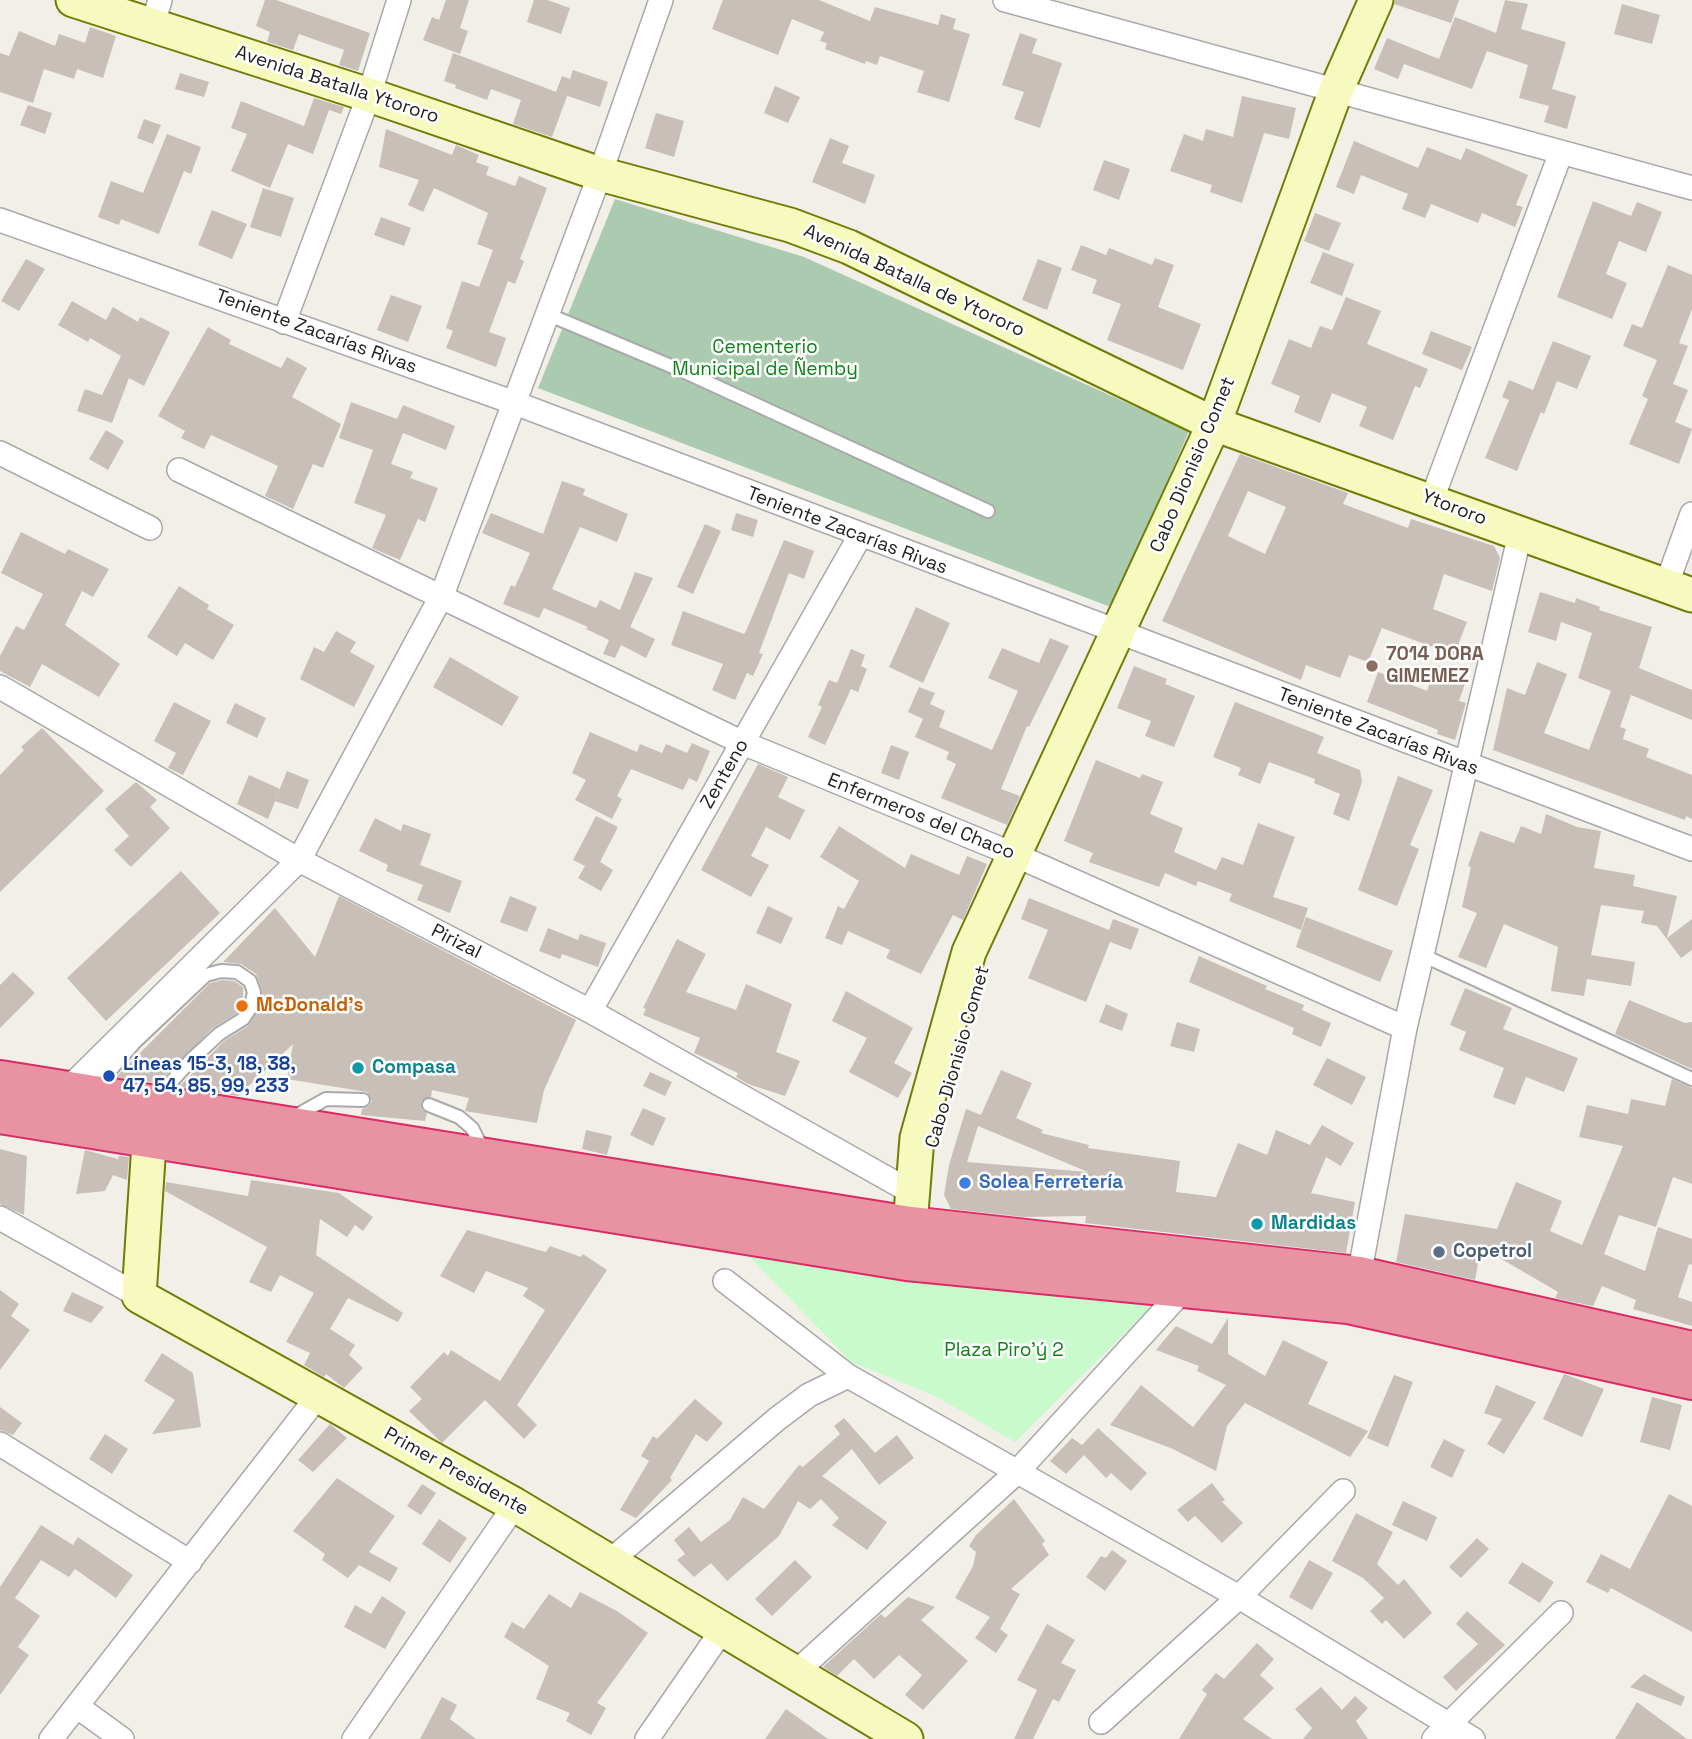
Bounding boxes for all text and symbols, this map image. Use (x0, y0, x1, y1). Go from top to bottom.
street label: Avenida Batalla Ytororo (232, 41, 442, 129)
street label: Avenida Batalla de Ytororo (800, 220, 1028, 342)
street label: Teniente Zacarías Rivas (212, 285, 420, 379)
park label: Cementerio Municipal de Ñemby (672, 337, 858, 381)
street label: Cabo Dionisio Comet (1146, 374, 1240, 556)
street label: Teniente Zacarías Rivas (744, 482, 950, 580)
street label: Ytororo (1418, 485, 1490, 531)
place label: 7014 DORA GIMEMEZ (1386, 644, 1484, 688)
marker: 7014 DORA GIMEMEZ (1364, 658, 1380, 674)
street label: Teniente Zacarías Rivas (1275, 683, 1481, 781)
street label: Zenteno (696, 735, 754, 813)
street label: Enfermeros del Chaco (824, 769, 1018, 865)
street label: Pirizal (427, 920, 485, 964)
street label: Cabo Dionisio Comet (921, 963, 995, 1151)
place label: McDonald's (256, 995, 363, 1017)
marker: McDonald's (234, 998, 250, 1014)
place label: Líneas 15-3, 18, 38, 47, 54, 85, 99, 233 (123, 1054, 296, 1098)
place label: Compasa (372, 1057, 456, 1079)
marker: Compasa (350, 1060, 366, 1076)
marker: Líneas 15-3, 18, 38, 47, 54, 85, 99, 233 (101, 1068, 117, 1084)
place label: Solea Ferretería (979, 1172, 1123, 1194)
marker: Solea Ferretería (957, 1175, 973, 1191)
place label: Mardidas (1271, 1213, 1356, 1235)
marker: Mardidas (1249, 1216, 1265, 1232)
place label: Copetrol (1453, 1241, 1532, 1263)
marker: Copetrol (1431, 1244, 1447, 1260)
park label: Plaza Piro'ý 2 (944, 1340, 1064, 1362)
street label: Primer Presidente (380, 1423, 532, 1521)

